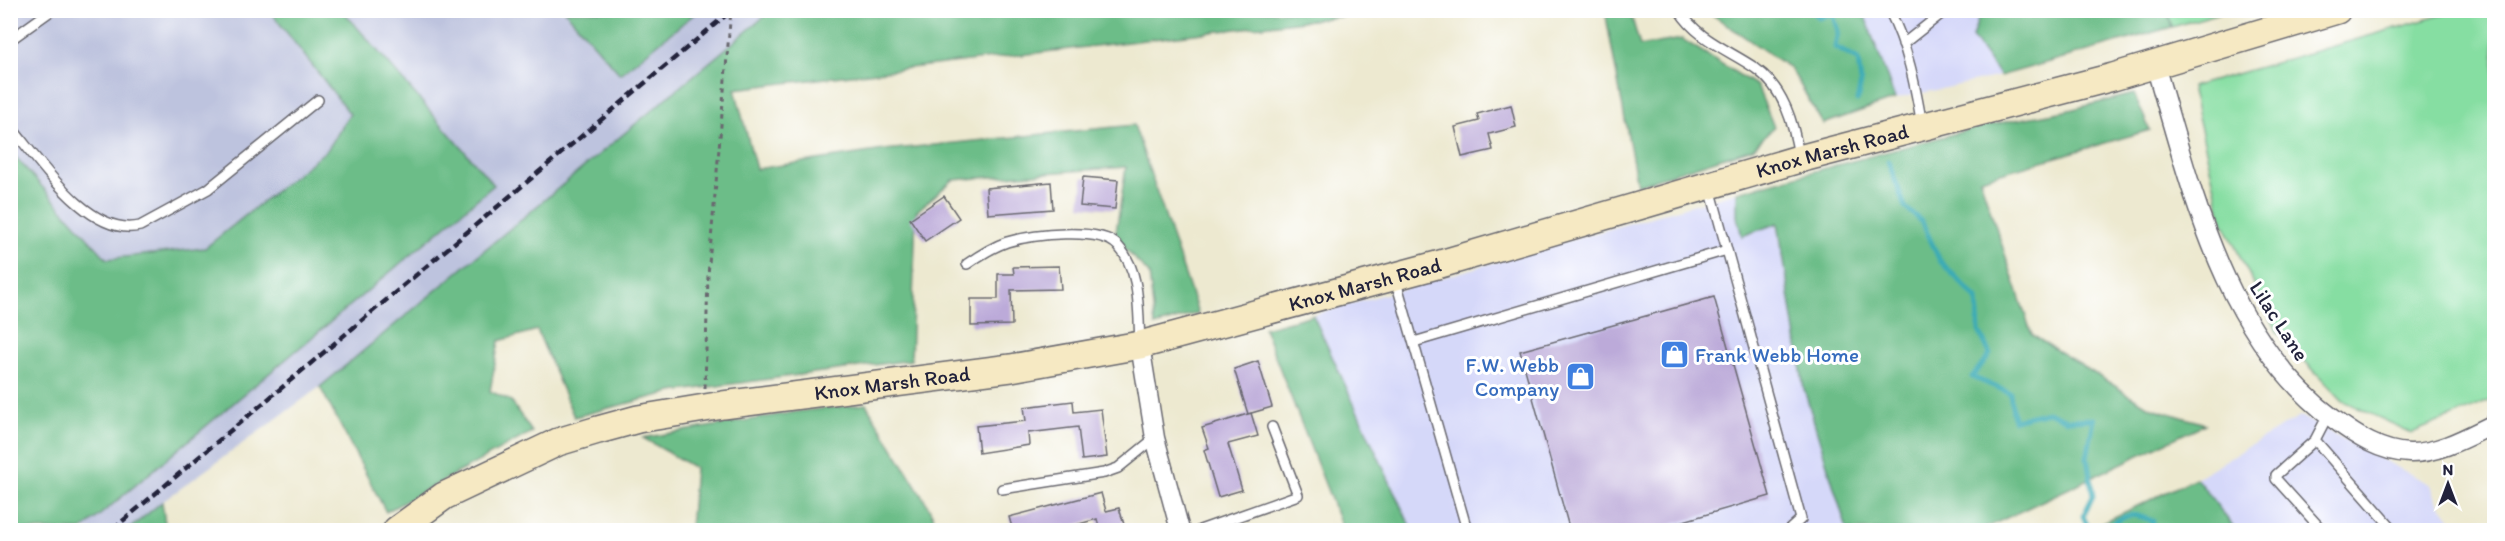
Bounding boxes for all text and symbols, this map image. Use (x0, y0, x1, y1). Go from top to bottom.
street label: Knox Marsh Road (1753, 118, 1912, 183)
street label: Knox Marsh Road (1286, 251, 1444, 316)
street label: Lilac Lane (2244, 276, 2314, 365)
shop icon: Frank Webb Home (1658, 339, 1690, 371)
place label: Frank Webb Home (1695, 342, 1859, 367)
place label: F.W. Webb Company (1465, 352, 1559, 401)
street label: Knox Marsh Road (813, 360, 972, 405)
shop icon: F.W. Webb Company (1564, 361, 1596, 393)
north arrow (2418, 454, 2478, 514)
text: N (2443, 460, 2453, 479)

